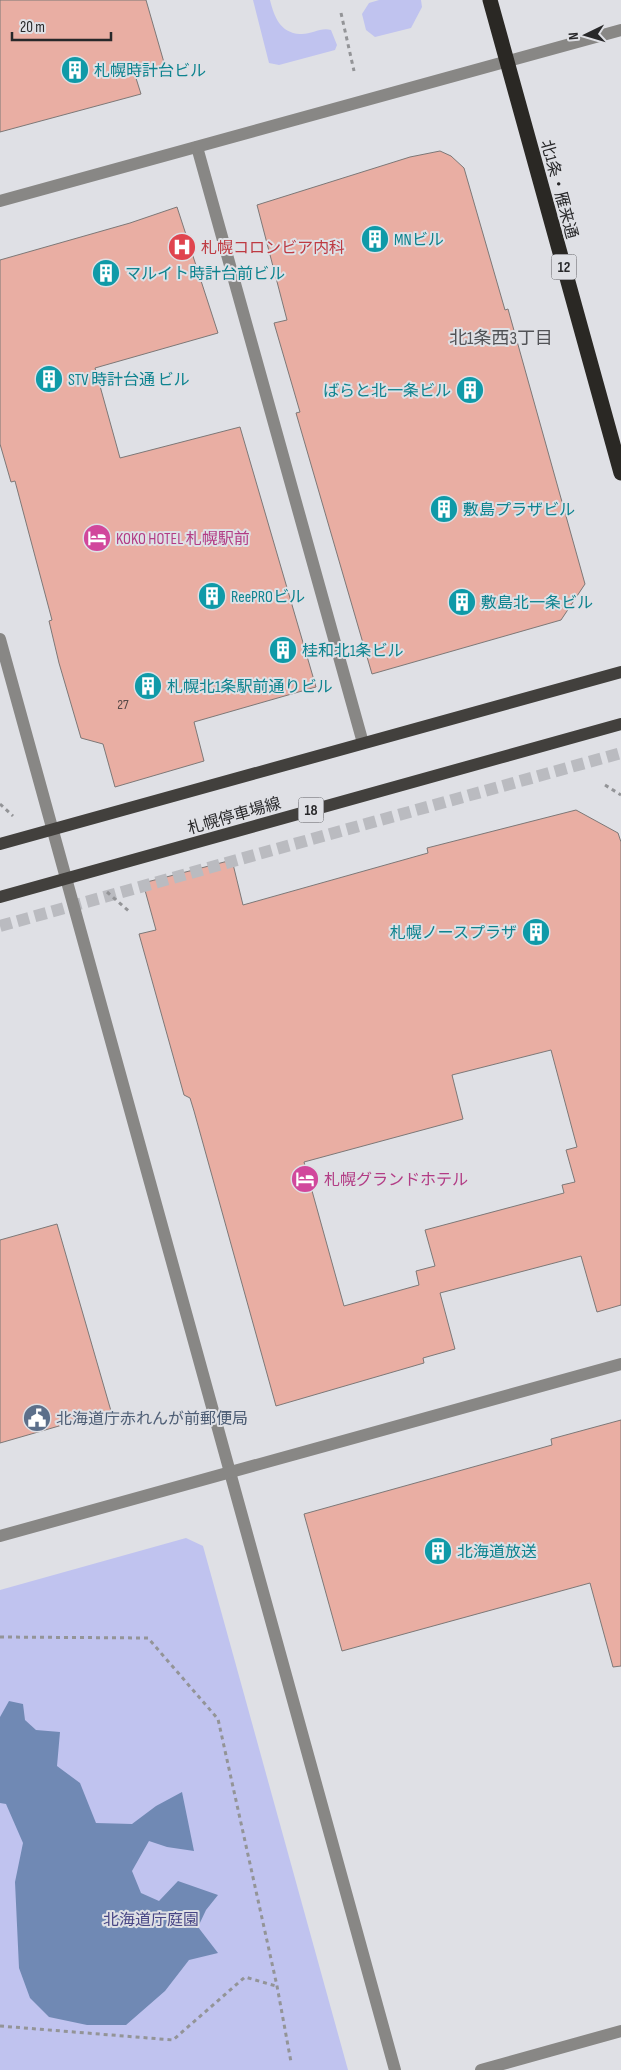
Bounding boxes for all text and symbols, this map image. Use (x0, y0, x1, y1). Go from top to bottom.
scale bar (12, 10, 111, 42)
north arrow (561, 10, 611, 60)
text: 20 m (20, 18, 45, 37)
text: N (565, 32, 582, 41)
building icon: 札幌時計台ビル (60, 55, 90, 85)
place label: 札幌時計台ビル (94, 62, 206, 81)
street label: 北1条・雁来通 (536, 138, 581, 241)
building icon: MNビル (360, 224, 390, 254)
place label: MNビル (394, 231, 444, 250)
hospital icon: 札幌コロンビア内科 (167, 232, 197, 262)
place label: 札幌コロンビア内科 (201, 239, 345, 258)
road number: 12 (552, 254, 576, 280)
building icon: マルイト時計台前ビル (91, 258, 121, 288)
place label: マルイト時計台前ビル (125, 265, 285, 284)
district label: 北1条西3丁目 (449, 328, 553, 349)
building icon: STV 時計台通 ビル (34, 364, 64, 394)
place label: STV 時計台通 ビル (68, 371, 190, 390)
building icon: ばらと北一条ビル (455, 375, 485, 405)
place label: ばらと北一条ビル (323, 382, 451, 401)
building icon: 敷島プラザビル (429, 494, 459, 524)
place label: 敷島プラザビル (463, 501, 575, 520)
hotel icon: KOKO HOTEL 札幌駅前 (82, 523, 112, 553)
place label: KOKO HOTEL 札幌駅前 (116, 530, 250, 549)
building icon: ReePROビル (197, 581, 227, 611)
building icon: 敷島北一条ビル (447, 587, 477, 617)
place label: ReePROビル (231, 588, 305, 607)
place label: 敷島北一条ビル (481, 594, 593, 613)
building icon: 桂和北1条ビル (268, 635, 298, 665)
place label: 桂和北1条ビル (302, 642, 404, 661)
building icon: 札幌北1条駅前通りビル (133, 671, 163, 701)
place label: 札幌北1条駅前通りビル (167, 678, 333, 697)
house number: 27 (117, 696, 129, 713)
street label: 札幌停車場線 (186, 794, 283, 839)
road number: 18 (298, 798, 324, 822)
building icon: 札幌ノースプラザ (521, 917, 551, 947)
place label: 札幌ノースプラザ (390, 924, 517, 943)
hotel icon: 札幌グランドホテル (290, 1164, 320, 1194)
place label: 札幌グランドホテル (324, 1171, 468, 1190)
public building icon: 北海道庁赤れんが前郵便局 (22, 1403, 52, 1433)
place label: 北海道庁赤れんが前郵便局 (56, 1410, 248, 1429)
building icon: 北海道放送 (423, 1536, 453, 1566)
place label: 北海道放送 (457, 1543, 537, 1562)
park label: 北海道庁庭園 (103, 1911, 199, 1930)

